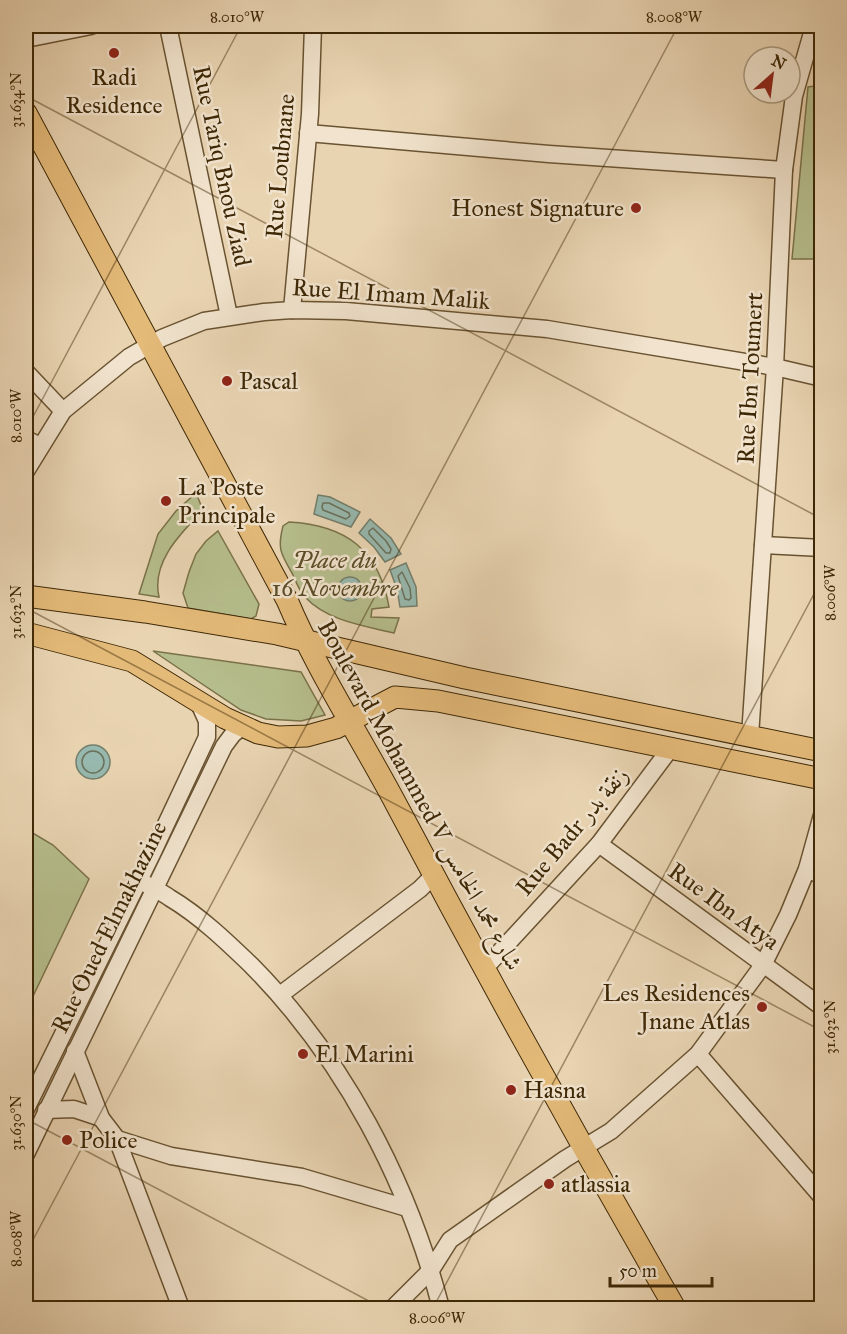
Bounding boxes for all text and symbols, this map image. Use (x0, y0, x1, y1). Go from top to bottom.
text: 8.010°W (210, 8, 265, 26)
text: 8.008°W (646, 8, 703, 26)
north arrow (742, 45, 802, 105)
marker: Radi Residence (107, 46, 121, 60)
text: N (768, 51, 790, 74)
place label: Radi Residence (65, 62, 163, 120)
street label: Rue Tariq Bnou Ziad (186, 63, 258, 269)
text: 31.634°N (7, 72, 25, 128)
street label: Rue Loubnane (259, 92, 301, 240)
place label: Honest Signature (451, 193, 624, 223)
marker: Honest Signature (629, 201, 643, 215)
street label: Rue El Imam Malik (291, 272, 492, 316)
street label: Rue Ibn Toumert (731, 291, 769, 465)
place label: Pascal (239, 366, 298, 396)
marker: Pascal (220, 374, 234, 388)
text: 8.010°W (7, 388, 25, 443)
place label: La Poste Principale (178, 472, 275, 530)
marker: La Poste Principale (159, 494, 173, 508)
park label: Place du 16 Novembre (272, 545, 400, 603)
text: 8.006°W (821, 564, 839, 621)
text: 31.632°N (7, 585, 25, 639)
street label: Boulevard Mohammed V شارع محمد الخامس (306, 614, 529, 978)
street label: Rue Badr زنقة بدر (509, 760, 635, 902)
street label: Rue Oued Elmakhazine (45, 816, 173, 1038)
street label: Rue Ibn Atya (662, 856, 786, 957)
place label: Les Residences Jnane Atlas (602, 978, 750, 1036)
marker: Les Residences Jnane Atlas (755, 1000, 769, 1014)
text: 31.632°N (821, 1000, 839, 1054)
place label: El Marini (315, 1039, 414, 1069)
marker: El Marini (296, 1047, 310, 1061)
place label: Hasna (523, 1075, 587, 1105)
marker: Hasna (504, 1083, 518, 1097)
text: 31.630°N (7, 1095, 25, 1151)
place label: Police (79, 1125, 137, 1155)
marker: Police (60, 1133, 74, 1147)
place label: atlassia (561, 1169, 631, 1199)
marker: atlassia (542, 1177, 556, 1191)
text: 8.008°W (7, 1210, 25, 1267)
scale bar (610, 1250, 712, 1288)
text: 50 m (619, 1260, 657, 1282)
text: 8.006°W (409, 1309, 466, 1327)

